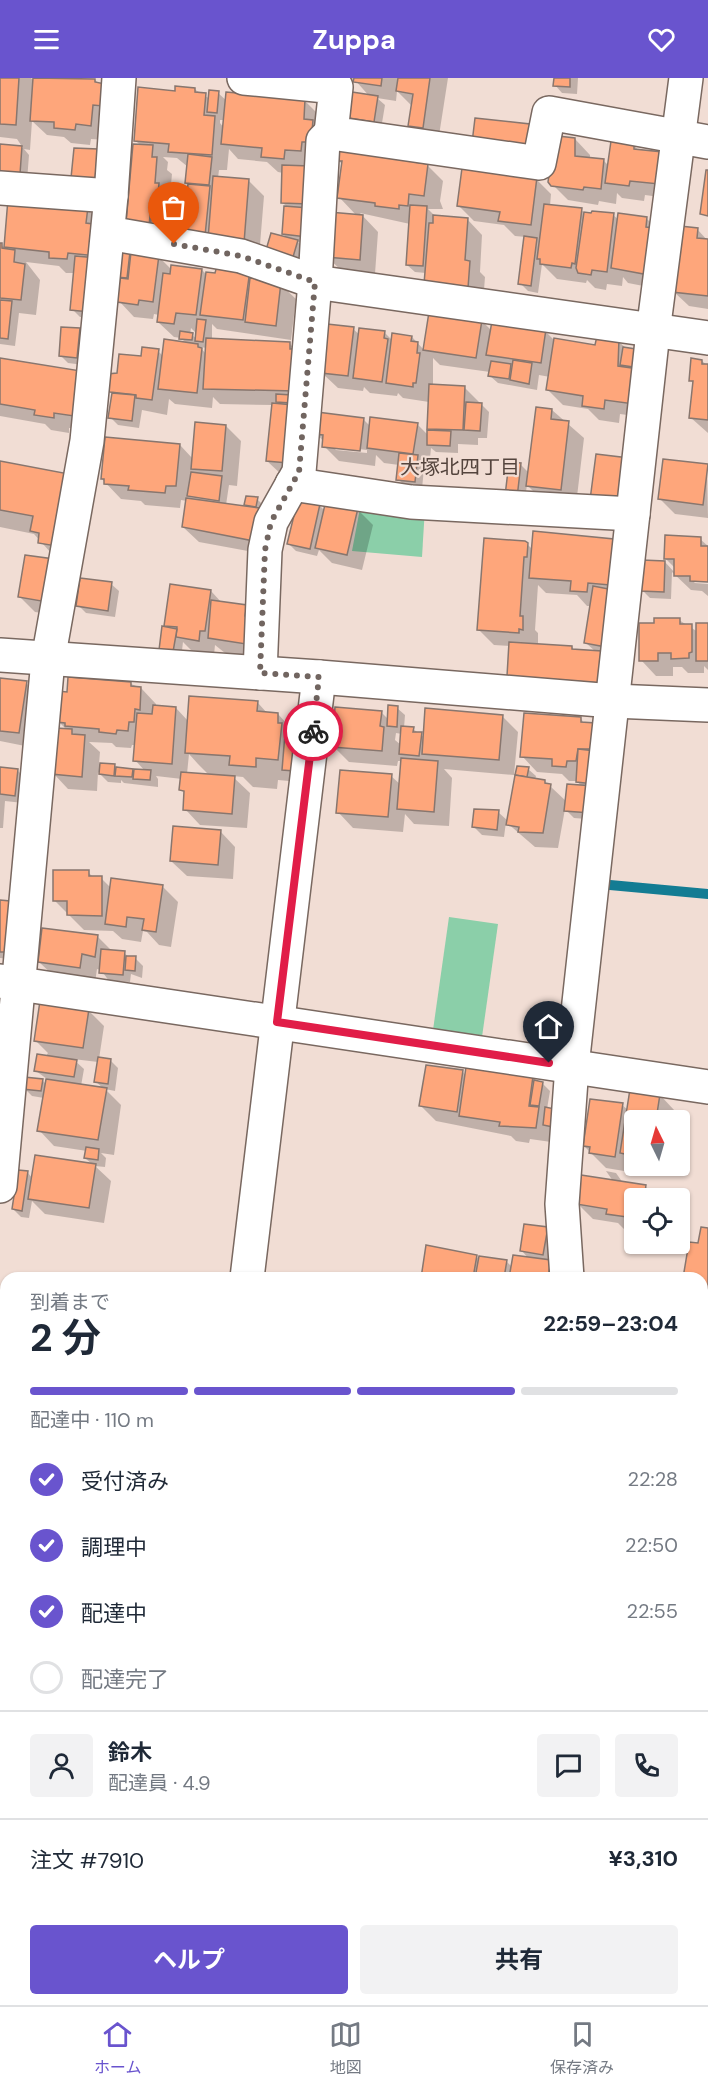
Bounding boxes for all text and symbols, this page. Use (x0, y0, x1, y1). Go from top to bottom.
text: Zuppa (312, 22, 396, 57)
icon: menu (30, 23, 63, 56)
icon: heart (645, 23, 678, 56)
pin (148, 182, 199, 244)
icon: bag (157, 191, 190, 224)
district label: 大塚北四丁目 (400, 454, 520, 480)
courier (283, 701, 343, 761)
icon: bike (297, 715, 330, 748)
pin (523, 1001, 574, 1063)
icon: home (532, 1010, 565, 1043)
north arrow (624, 1110, 690, 1176)
map controls (624, 1110, 690, 1254)
button: locate (624, 1188, 690, 1254)
text: 到着まで (30, 1289, 110, 1315)
text: 22:59–23:04 (543, 1309, 678, 1338)
text: 2 分 (30, 1312, 101, 1363)
text: 配達中 · 110 m (30, 1407, 154, 1433)
icon: check (30, 1463, 63, 1496)
text: 22:28 (628, 1466, 678, 1492)
text: 受付済み (81, 1467, 169, 1496)
icon: check (30, 1529, 63, 1562)
text: 22:50 (625, 1532, 678, 1558)
text: 調理中 (81, 1533, 147, 1562)
icon: check (30, 1595, 63, 1628)
text: 22:55 (627, 1598, 678, 1624)
text: 配達中 (81, 1599, 147, 1628)
text: 配達完了 (81, 1665, 169, 1694)
button: person (30, 1734, 93, 1797)
button: chat (537, 1734, 600, 1797)
button: phone (615, 1734, 678, 1797)
text: 鈴木 (108, 1738, 152, 1767)
text: 配達員 · 4.9 (108, 1770, 211, 1796)
text: ¥3,310 (608, 1844, 678, 1873)
text: 注文 #7910 (30, 1846, 144, 1875)
button: ヘルプ (30, 1925, 348, 1994)
button: 共有 (360, 1925, 678, 1994)
tab: ホーム (94, 2018, 141, 2078)
tab: 地図 (329, 2018, 362, 2078)
tab: 保存済み (550, 2018, 614, 2078)

